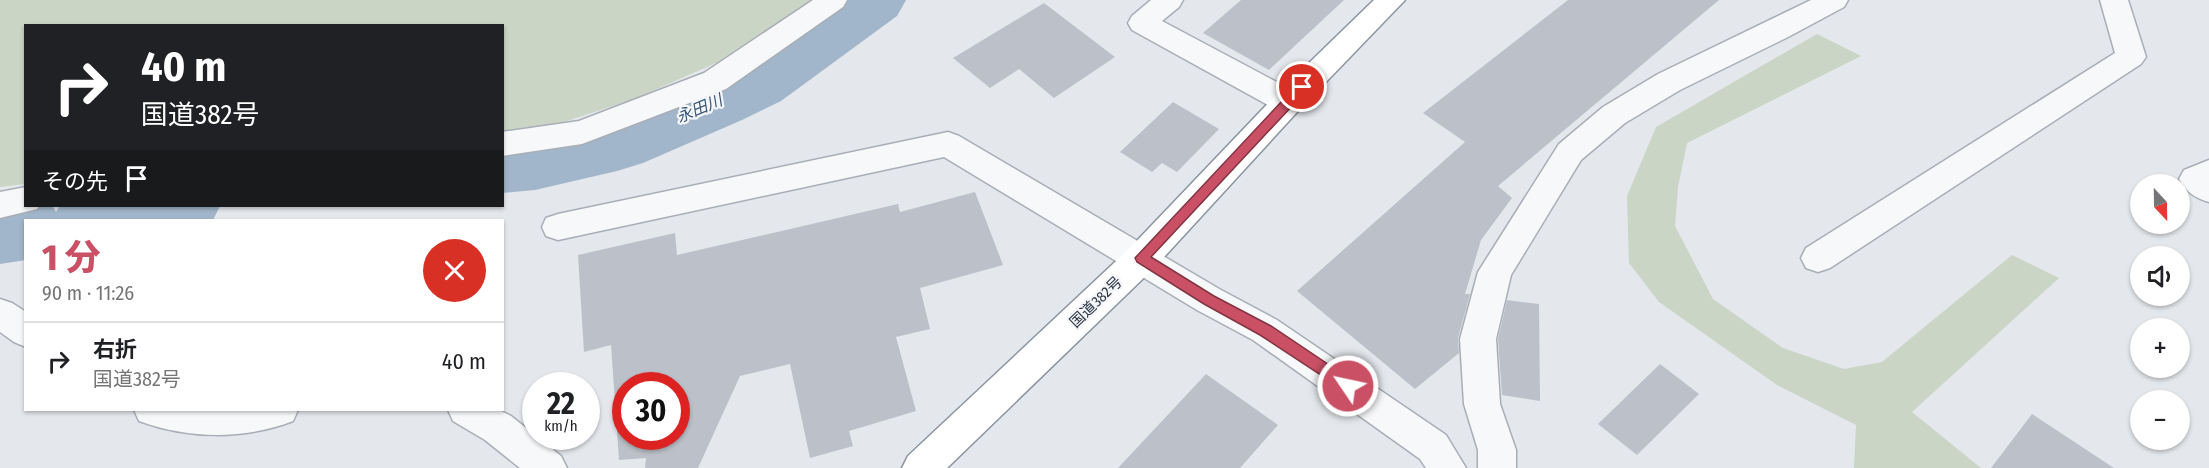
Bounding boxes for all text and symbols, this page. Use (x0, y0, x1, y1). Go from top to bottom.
text: 40 m (141, 42, 226, 92)
icon: right (42, 48, 120, 126)
pin (1276, 61, 1327, 112)
icon: arrive (1285, 70, 1318, 103)
water label: 永田川 (673, 90, 727, 127)
text: 国道382号 (141, 99, 259, 131)
icon: arrive (120, 162, 153, 195)
text: その先 (42, 168, 108, 195)
north arrow (2130, 174, 2190, 234)
map controls (2130, 174, 2190, 450)
text: 1 分 (42, 236, 101, 280)
button: close (423, 239, 486, 302)
button: sound (2130, 246, 2190, 306)
street label: 国道382号 (1066, 273, 1126, 331)
text: 90 m · 11:26 (42, 281, 134, 305)
button: + (2130, 318, 2190, 378)
text: 右折 (93, 336, 137, 363)
icon: right (42, 345, 75, 378)
text: 40 m (442, 348, 486, 375)
position arrow (1316, 354, 1380, 418)
text: 国道382号 (93, 367, 181, 391)
speed limit sign: 30 (612, 372, 690, 450)
text: 22 (547, 386, 575, 422)
button: − (2130, 390, 2190, 450)
text: km/h (544, 417, 578, 435)

